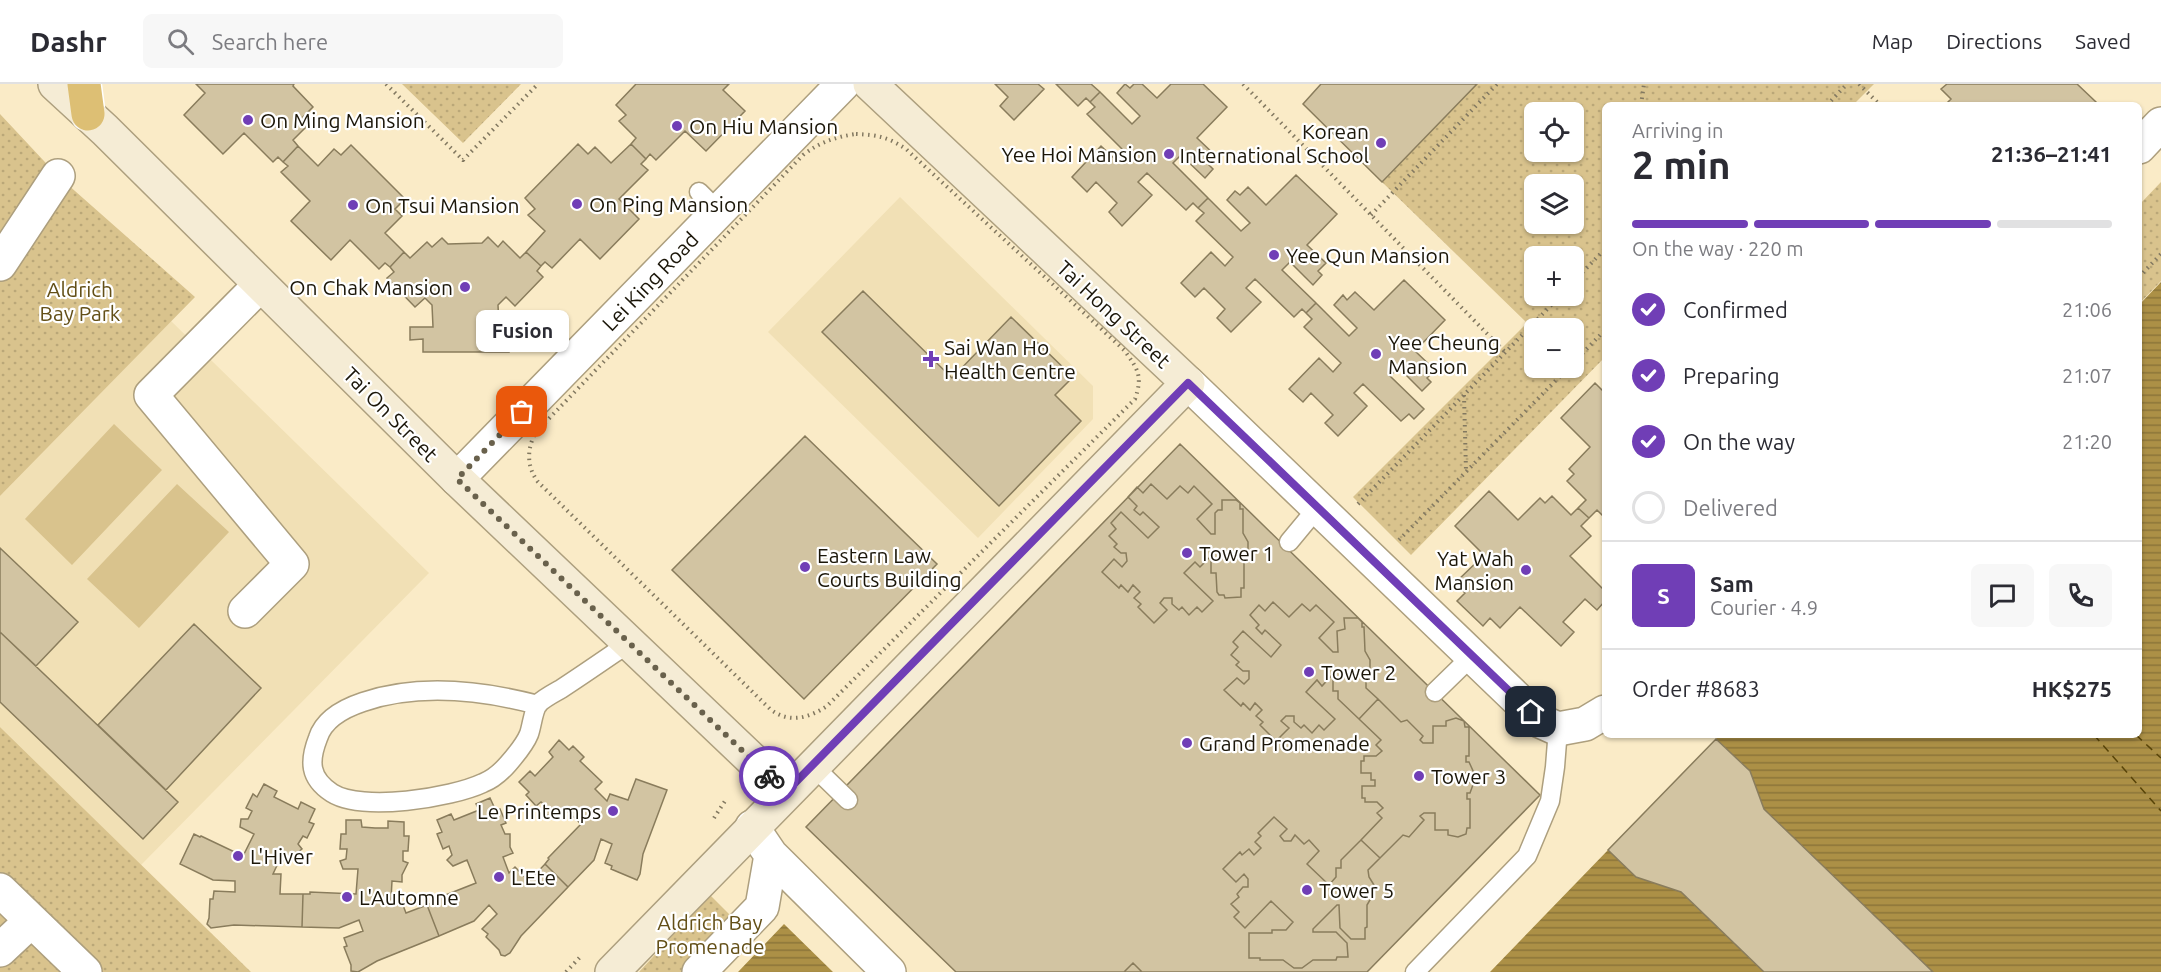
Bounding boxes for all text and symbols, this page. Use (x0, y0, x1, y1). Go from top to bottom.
search box (143, 14, 563, 68)
icon: search (164, 25, 197, 58)
text: Dashr (30, 26, 107, 57)
text: Search here (212, 29, 328, 54)
text: Map (1872, 29, 1913, 53)
text: Directions (1946, 29, 2042, 53)
text: Saved (2075, 29, 2131, 53)
map controls (1524, 102, 1584, 378)
button: locate (1524, 102, 1584, 162)
place label: On Ming Mansion (260, 108, 425, 132)
marker: On Ming Mansion (241, 113, 255, 127)
place label: On Hiu Mansion (689, 114, 838, 138)
marker: On Hiu Mansion (670, 119, 684, 133)
place label: Korean International School (1180, 119, 1369, 167)
text: Arriving in (1632, 119, 1723, 142)
marker: Korean International School (1374, 136, 1388, 150)
text: 21:36–21:41 (1991, 141, 2112, 166)
place label: Yee Hoi Mansion (1001, 142, 1157, 166)
text: 2 min (1632, 143, 1731, 186)
marker: Yee Hoi Mansion (1162, 147, 1176, 161)
button: layers (1524, 174, 1584, 234)
place label: On Ping Mansion (589, 192, 748, 216)
place label: On Tsui Mansion (365, 193, 520, 217)
marker: On Ping Mansion (570, 197, 584, 211)
marker: On Tsui Mansion (346, 198, 360, 212)
street label: Lei King Road (597, 227, 703, 335)
text: On the way · 220 m (1632, 237, 1804, 260)
place label: Yee Qun Mansion (1286, 243, 1450, 267)
button: + (1524, 246, 1584, 306)
marker: Yee Qun Mansion (1267, 248, 1281, 262)
street label: Tai Hong Street (1052, 255, 1176, 373)
place label: On Chak Mansion (289, 275, 453, 299)
park label: Aldrich Bay Park (40, 277, 121, 325)
marker: On Chak Mansion (458, 280, 472, 294)
icon: check (1632, 293, 1665, 326)
text: Confirmed (1683, 297, 1788, 322)
text: 21:06 (2062, 298, 2112, 321)
callout: Fusion (476, 310, 568, 352)
button: − (1524, 318, 1584, 378)
text: Fusion (492, 319, 553, 342)
place label: Yee Cheung Mansion (1388, 330, 1500, 378)
place label: Sai Wan Ho Health Centre (944, 335, 1076, 383)
marker: Yee Cheung Mansion (1369, 347, 1383, 361)
marker: Sai Wan Ho Health Centre (922, 350, 940, 368)
icon: check (1632, 359, 1665, 392)
street label: Tai On Street (339, 362, 443, 466)
text: Preparing (1683, 363, 1780, 388)
text: 21:07 (2062, 364, 2112, 387)
pin (496, 386, 547, 437)
icon: bag (505, 395, 538, 428)
icon: check (1632, 425, 1665, 458)
text: On the way (1683, 429, 1795, 454)
text: 21:20 (2062, 430, 2112, 453)
text: Delivered (1683, 495, 1778, 520)
place label: Tower 1 (1199, 541, 1274, 565)
place label: Eastern Law Courts Building (817, 543, 962, 591)
marker: Tower 1 (1180, 546, 1194, 560)
place label: Yat Wah Mansion (1434, 546, 1514, 594)
marker: Eastern Law Courts Building (798, 560, 812, 574)
marker: Yat Wah Mansion (1519, 563, 1533, 577)
button: chat (1971, 564, 2034, 627)
button: phone (2049, 564, 2112, 627)
text: Sam (1710, 571, 1754, 596)
text: S (1657, 583, 1670, 608)
text: Courier · 4.9 (1710, 596, 1818, 619)
place label: Tower 2 (1321, 660, 1396, 684)
marker: Tower 2 (1302, 665, 1316, 679)
text: Order #8683 (1632, 676, 1760, 701)
text: HK$275 (2032, 676, 2112, 701)
pin (1505, 686, 1556, 737)
icon: home (1514, 695, 1547, 728)
place label: Grand Promenade (1199, 731, 1370, 755)
marker: Grand Promenade (1180, 736, 1194, 750)
courier (739, 746, 799, 806)
icon: bike (753, 760, 786, 793)
place label: Tower 3 (1431, 764, 1506, 788)
marker: Tower 3 (1412, 769, 1426, 783)
place label: Le Printemps (477, 799, 601, 823)
marker: Le Printemps (606, 804, 620, 818)
place label: L'Hiver (250, 844, 313, 868)
marker: L'Hiver (231, 849, 245, 863)
place label: L'Ete (511, 865, 556, 889)
marker: L'Ete (492, 870, 506, 884)
place label: Tower 5 (1319, 878, 1394, 902)
marker: Tower 5 (1300, 883, 1314, 897)
place label: L'Automne (359, 885, 459, 909)
marker: L'Automne (340, 890, 354, 904)
park label: Aldrich Bay Promenade (655, 910, 765, 958)

